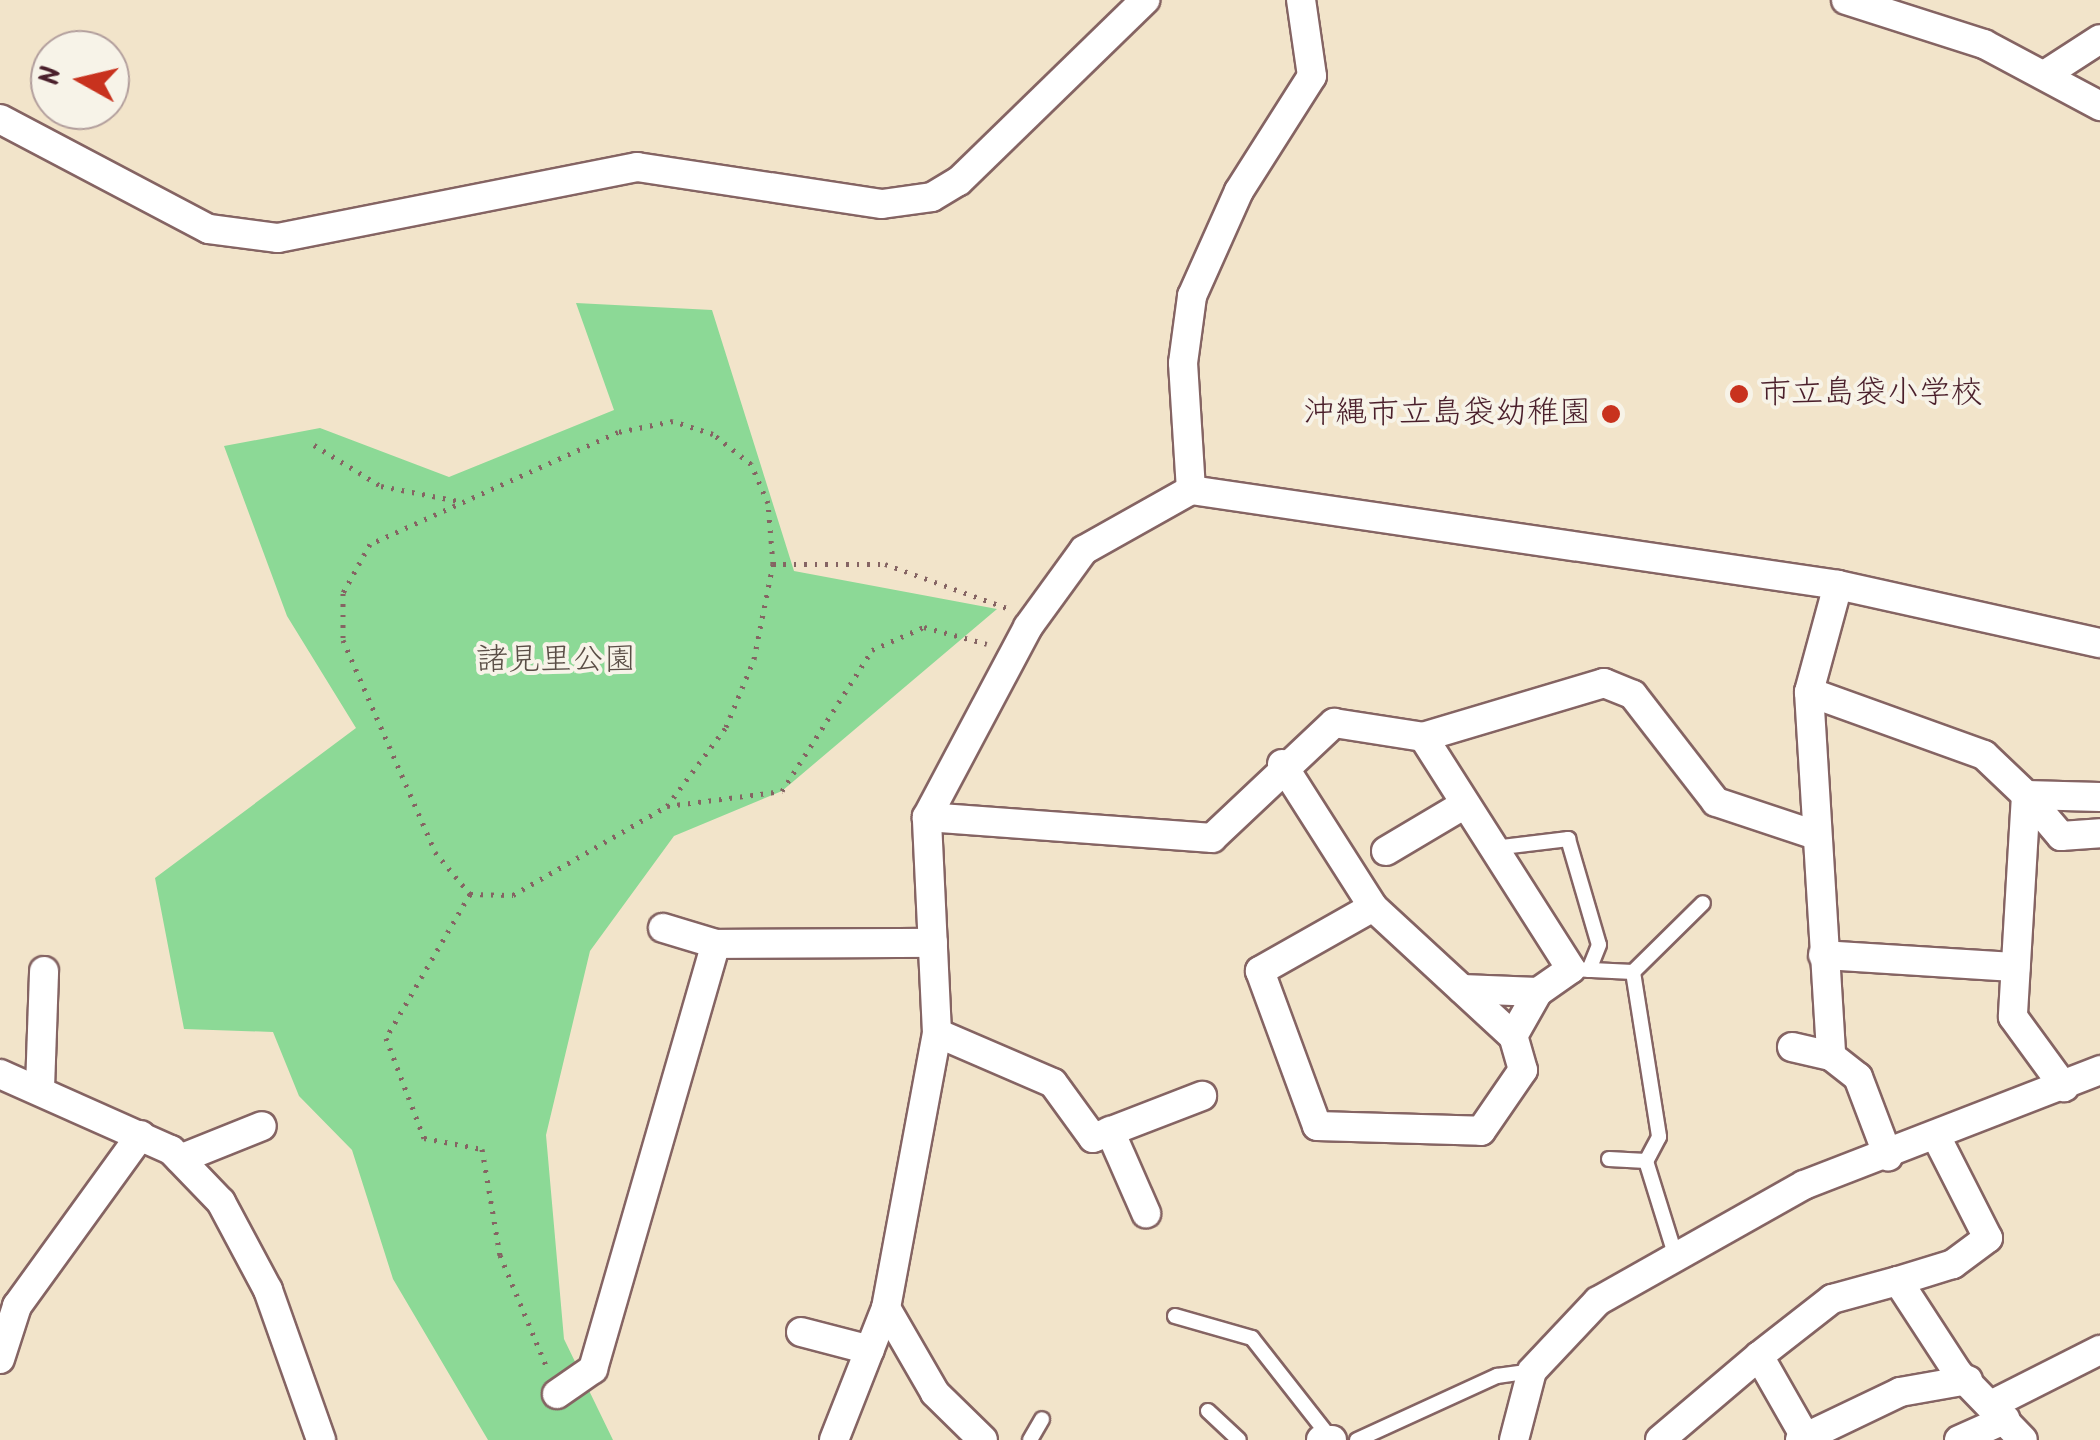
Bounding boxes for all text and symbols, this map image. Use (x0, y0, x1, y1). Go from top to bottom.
north arrow (30, 30, 130, 130)
text: N (28, 64, 75, 88)
place label: 市立島袋小学校 (1759, 375, 1983, 413)
marker: 市立島袋小学校 (1728, 383, 1750, 405)
place label: 沖縄市立島袋幼稚園 (1303, 395, 1591, 433)
marker: 沖縄市立島袋幼稚園 (1600, 403, 1622, 425)
park label: 諸見里公園 (476, 642, 636, 680)

